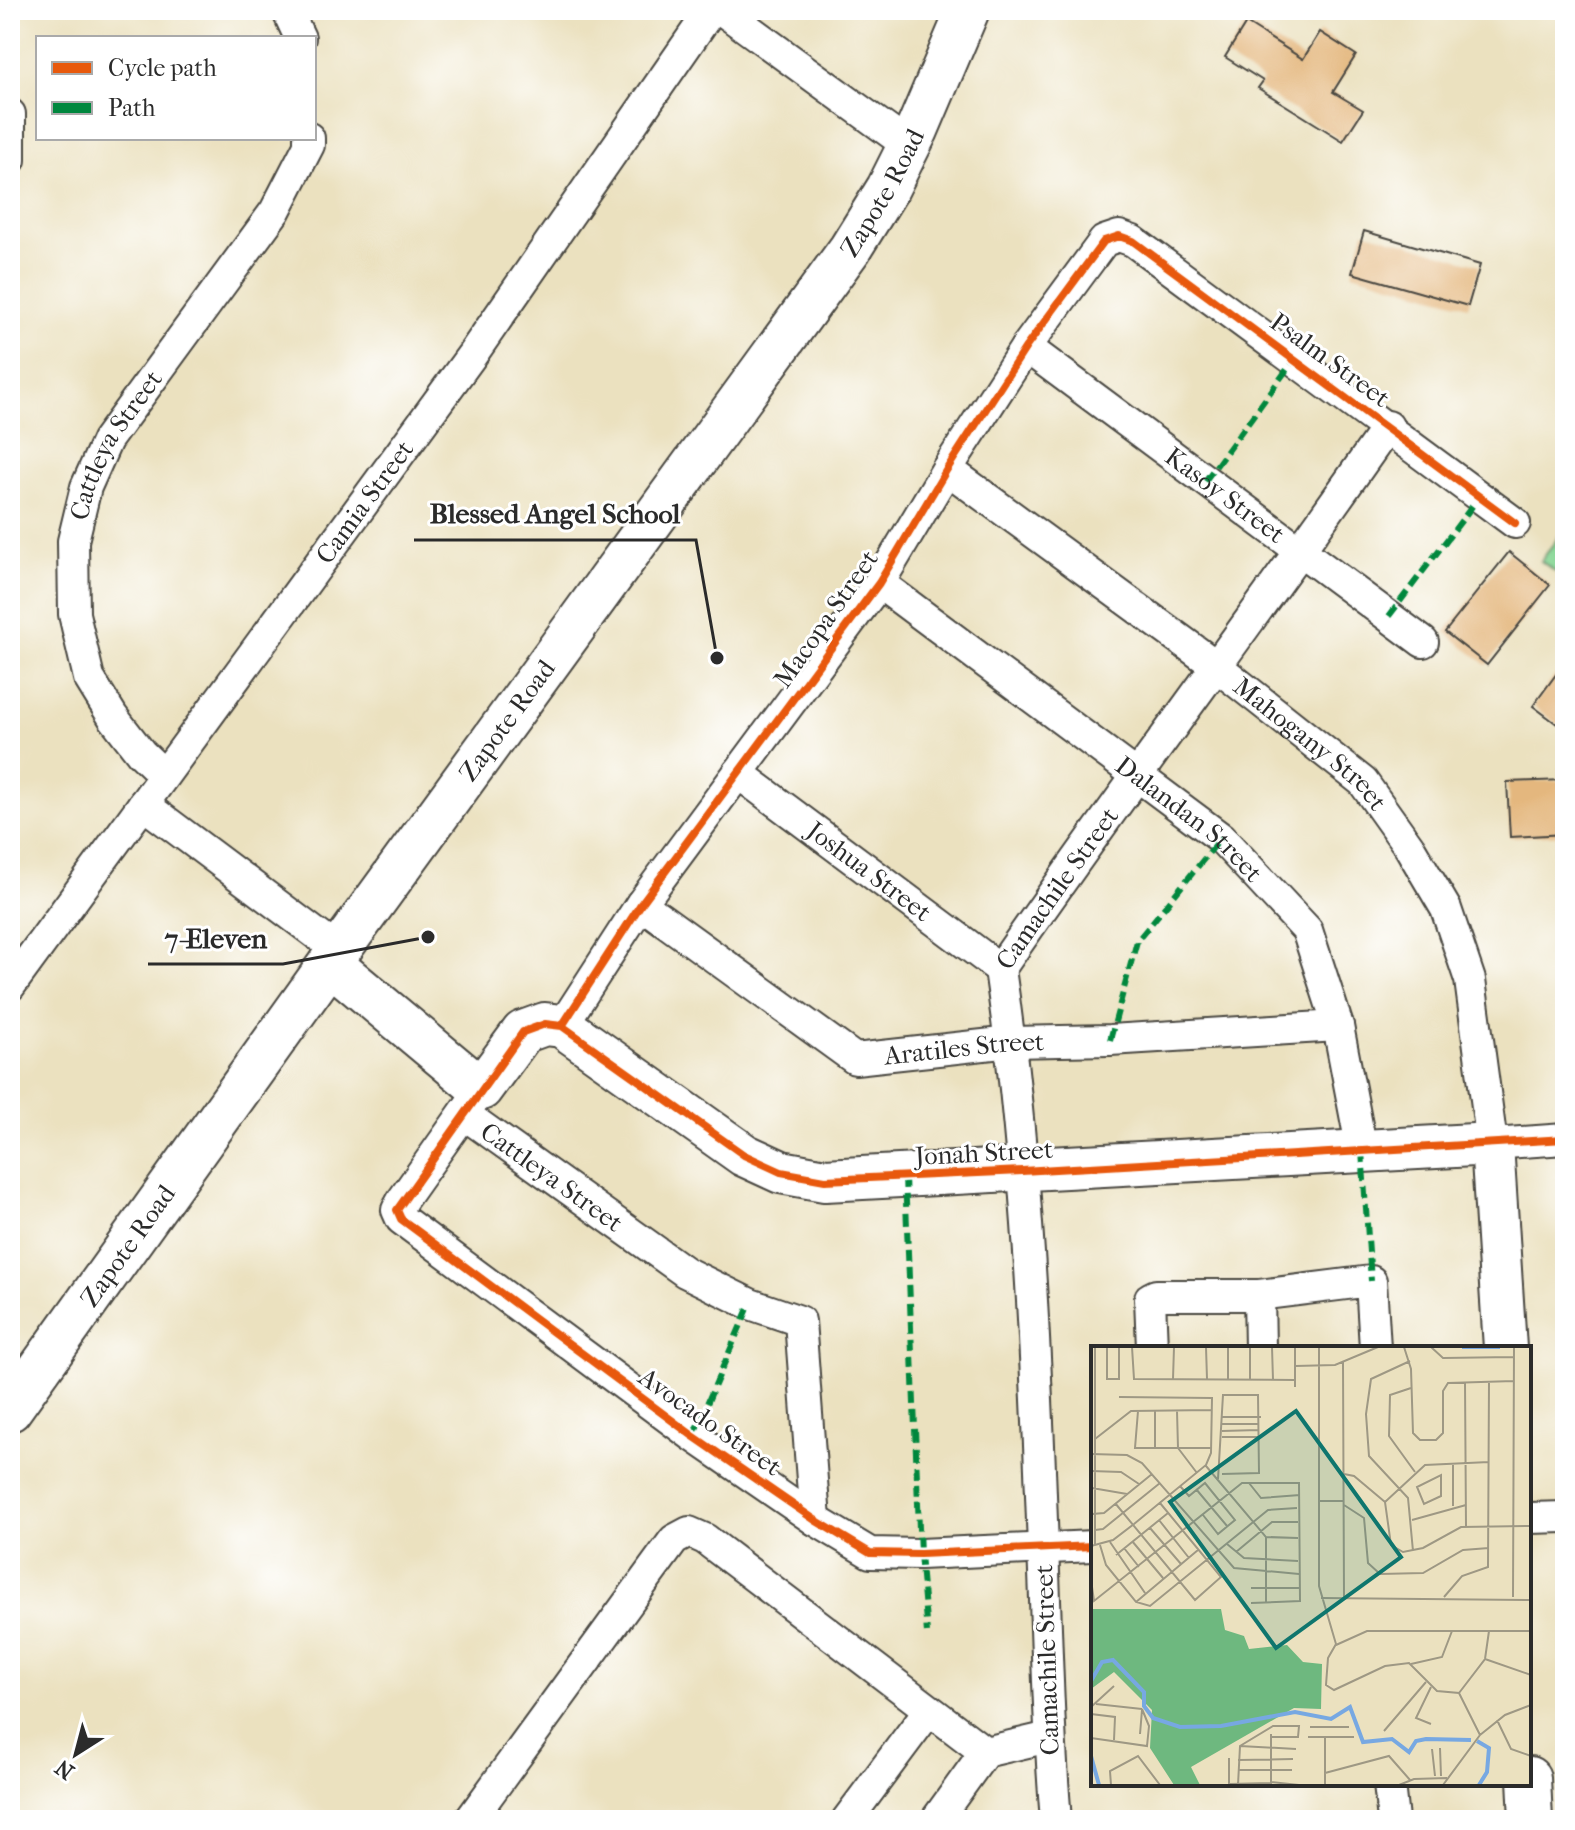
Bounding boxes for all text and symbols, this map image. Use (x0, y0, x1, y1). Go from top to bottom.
legend (36, 36, 316, 140)
text: Cycle path (108, 54, 217, 82)
text: Path (108, 94, 156, 122)
street label: Zapote Road (834, 123, 931, 263)
street label: Psalm Street (1264, 306, 1396, 414)
street label: Cattleya Street (63, 364, 169, 523)
street label: Camia Street (309, 434, 420, 570)
street label: Kasoy Street (1159, 440, 1292, 550)
callout: Blessed Angel School (414, 488, 696, 540)
text: Blessed Angel School (430, 497, 680, 530)
street label: Macopa Street (767, 544, 885, 694)
street label: Zapote Road (452, 653, 562, 787)
street label: Mahogany Street (1227, 670, 1394, 817)
street label: Dalandan Street (1110, 749, 1270, 889)
street label: Camachile Street (989, 801, 1125, 975)
street label: Joshua Street (800, 814, 938, 928)
callout: 7-Eleven (148, 912, 283, 964)
text: 7-Eleven (164, 922, 268, 955)
street label: Aratiles Street (882, 1026, 1045, 1071)
street label: Cattleya Street (475, 1116, 630, 1239)
street label: Jonah Street (912, 1134, 1055, 1172)
street label: Zapote Road (74, 1178, 182, 1313)
inset map (1091, 1346, 1531, 1786)
street label: Avocado Street (632, 1361, 788, 1483)
street label: Camachile Street (1028, 1563, 1066, 1756)
north arrow (36, 1714, 116, 1794)
text: N (50, 1754, 79, 1785)

